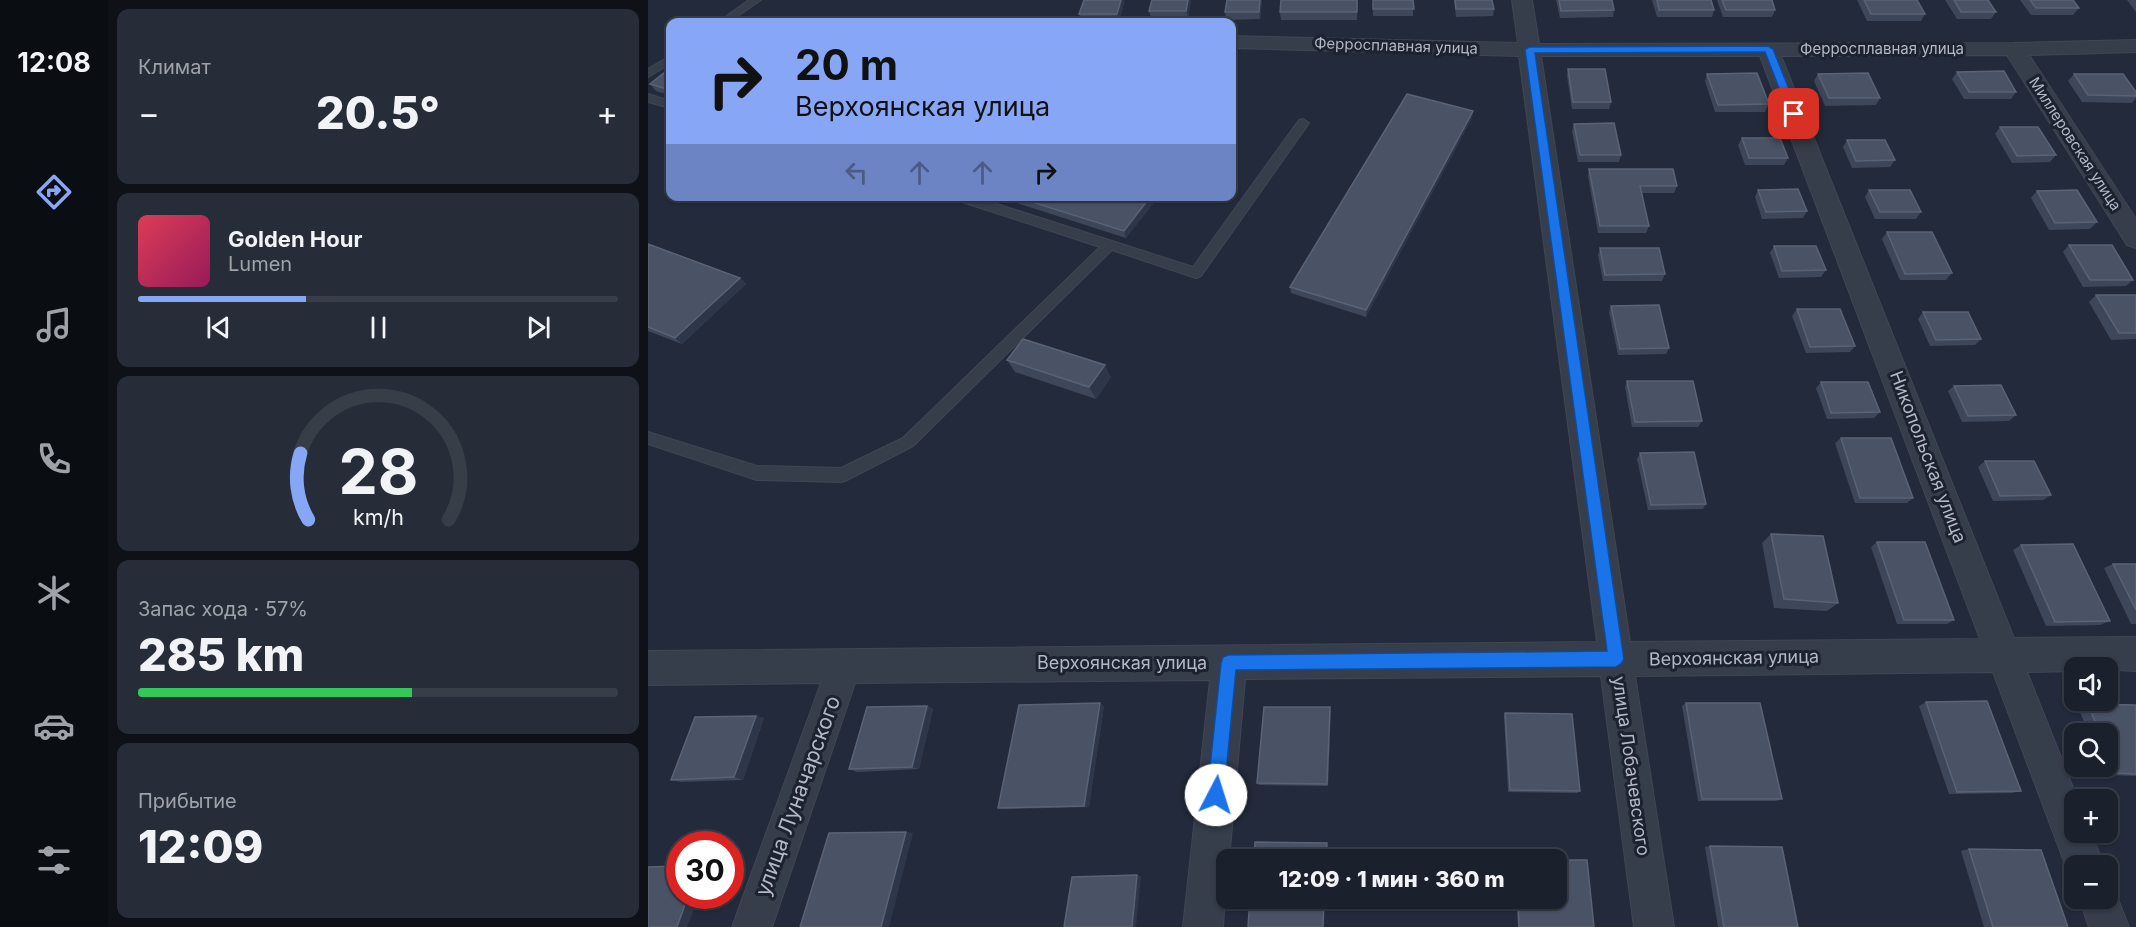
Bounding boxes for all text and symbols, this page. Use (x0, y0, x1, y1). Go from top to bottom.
street label: Ферросплавная улица (1314, 33, 1478, 58)
text: 20 m (795, 39, 898, 90)
street label: Ферросплавная улица (1800, 39, 1964, 58)
icon: right (696, 42, 774, 120)
text: 12:08 (17, 46, 91, 79)
text: Климат (138, 55, 211, 79)
street label: Миллеровская улица (2025, 73, 2126, 214)
text: 20.5° (316, 85, 440, 140)
pin (1768, 88, 1819, 139)
text: Верхоянская улица (795, 90, 1050, 123)
text: − (138, 93, 160, 133)
text: + (596, 93, 618, 133)
icon: arrive (1777, 97, 1810, 130)
icon: left (840, 156, 873, 189)
icon: ahead (903, 156, 936, 189)
icon: ahead (966, 156, 999, 189)
icon: right (1029, 156, 1062, 189)
icon: directions (33, 171, 75, 213)
text: Golden Hour (228, 226, 362, 252)
text: Lumen (228, 252, 292, 276)
icon: music (33, 304, 75, 346)
icon: previous (202, 311, 235, 344)
icon: pause (362, 311, 395, 344)
icon: next (522, 311, 555, 344)
street label: Никопольская улица (1886, 368, 1971, 546)
text: 28 (338, 435, 418, 510)
icon: phone (33, 438, 75, 480)
text: km/h (353, 505, 403, 531)
icon: climate (33, 572, 75, 614)
text: Запас хода · 57% (138, 597, 308, 621)
text: 285 km (138, 627, 304, 682)
street label: Верхоянская улица (1649, 646, 1819, 669)
street label: Верхоянская улица (1037, 652, 1207, 673)
map controls (2064, 657, 2118, 909)
button: sound (2064, 657, 2118, 711)
street label: улица Лобачевского (1608, 675, 1654, 857)
street label: улица Луначарского (750, 692, 845, 899)
icon: car (33, 705, 75, 747)
button: search (2064, 723, 2118, 777)
position arrow (1184, 763, 1248, 827)
text: Прибытие (138, 789, 237, 813)
button: + (2064, 789, 2118, 843)
text: 12:09 (138, 819, 263, 874)
speed limit sign: 30 (666, 831, 744, 909)
icon: filters (33, 839, 75, 881)
button: − (2064, 855, 2118, 909)
text: 12:09 · 1 мин · 360 m (1278, 866, 1505, 892)

